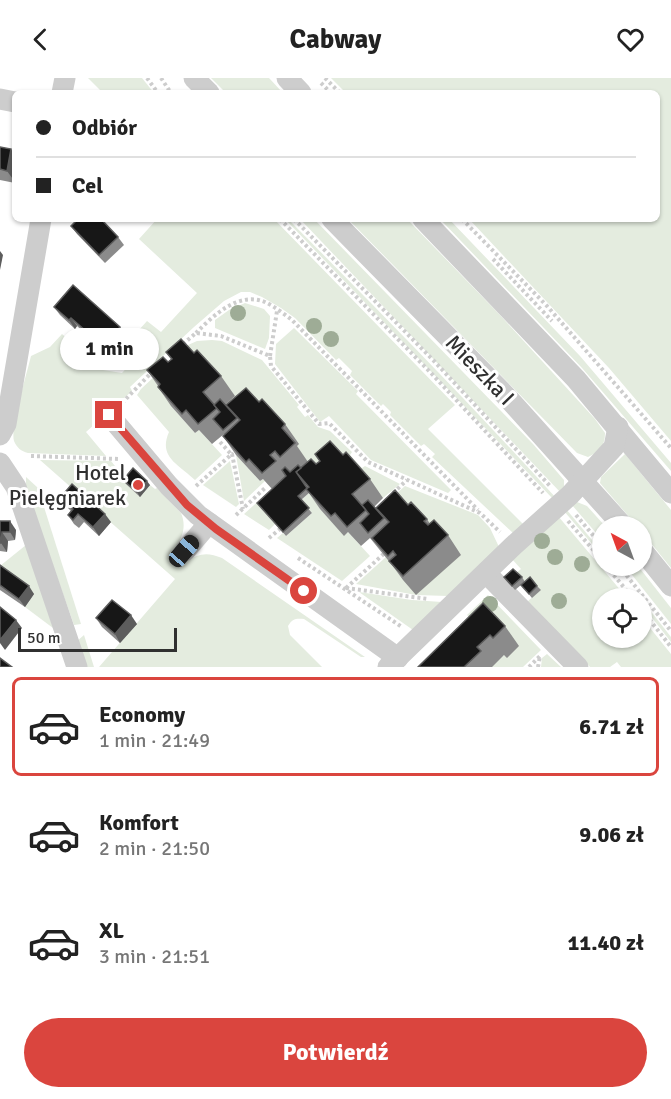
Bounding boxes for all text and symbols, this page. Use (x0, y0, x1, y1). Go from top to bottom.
icon: back (24, 23, 57, 56)
text: Cabway (290, 23, 381, 56)
icon: heart (614, 23, 647, 56)
text: Odbiór (72, 114, 137, 141)
text: Cel (72, 172, 103, 199)
callout: 1 min (60, 328, 158, 370)
street label: Mieszka I (440, 329, 520, 411)
text: 1 min (85, 336, 134, 361)
route end (95, 401, 122, 428)
place label: Hotel Pielęgniarek (9, 459, 126, 511)
marker: Hotel Pielęgniarek (131, 478, 145, 492)
north arrow (592, 516, 652, 576)
map controls (592, 516, 652, 648)
car (165, 532, 203, 570)
route start (290, 577, 317, 604)
button: locate (592, 588, 652, 648)
scale bar (18, 625, 177, 652)
text: 50 m (27, 628, 61, 648)
icon: car (27, 700, 81, 754)
text: Economy (99, 701, 185, 728)
text: 6.71 zł (579, 713, 644, 740)
text: 1 min · 21:49 (99, 728, 210, 753)
icon: car (27, 808, 81, 862)
text: Komfort (99, 809, 179, 836)
text: 9.06 zł (579, 821, 644, 848)
text: 2 min · 21:50 (99, 836, 210, 861)
icon: car (27, 916, 81, 970)
text: XL (99, 917, 124, 944)
text: 11.40 zł (567, 929, 644, 956)
text: 3 min · 21:51 (99, 944, 210, 969)
button: Potwierdź (24, 1018, 647, 1087)

